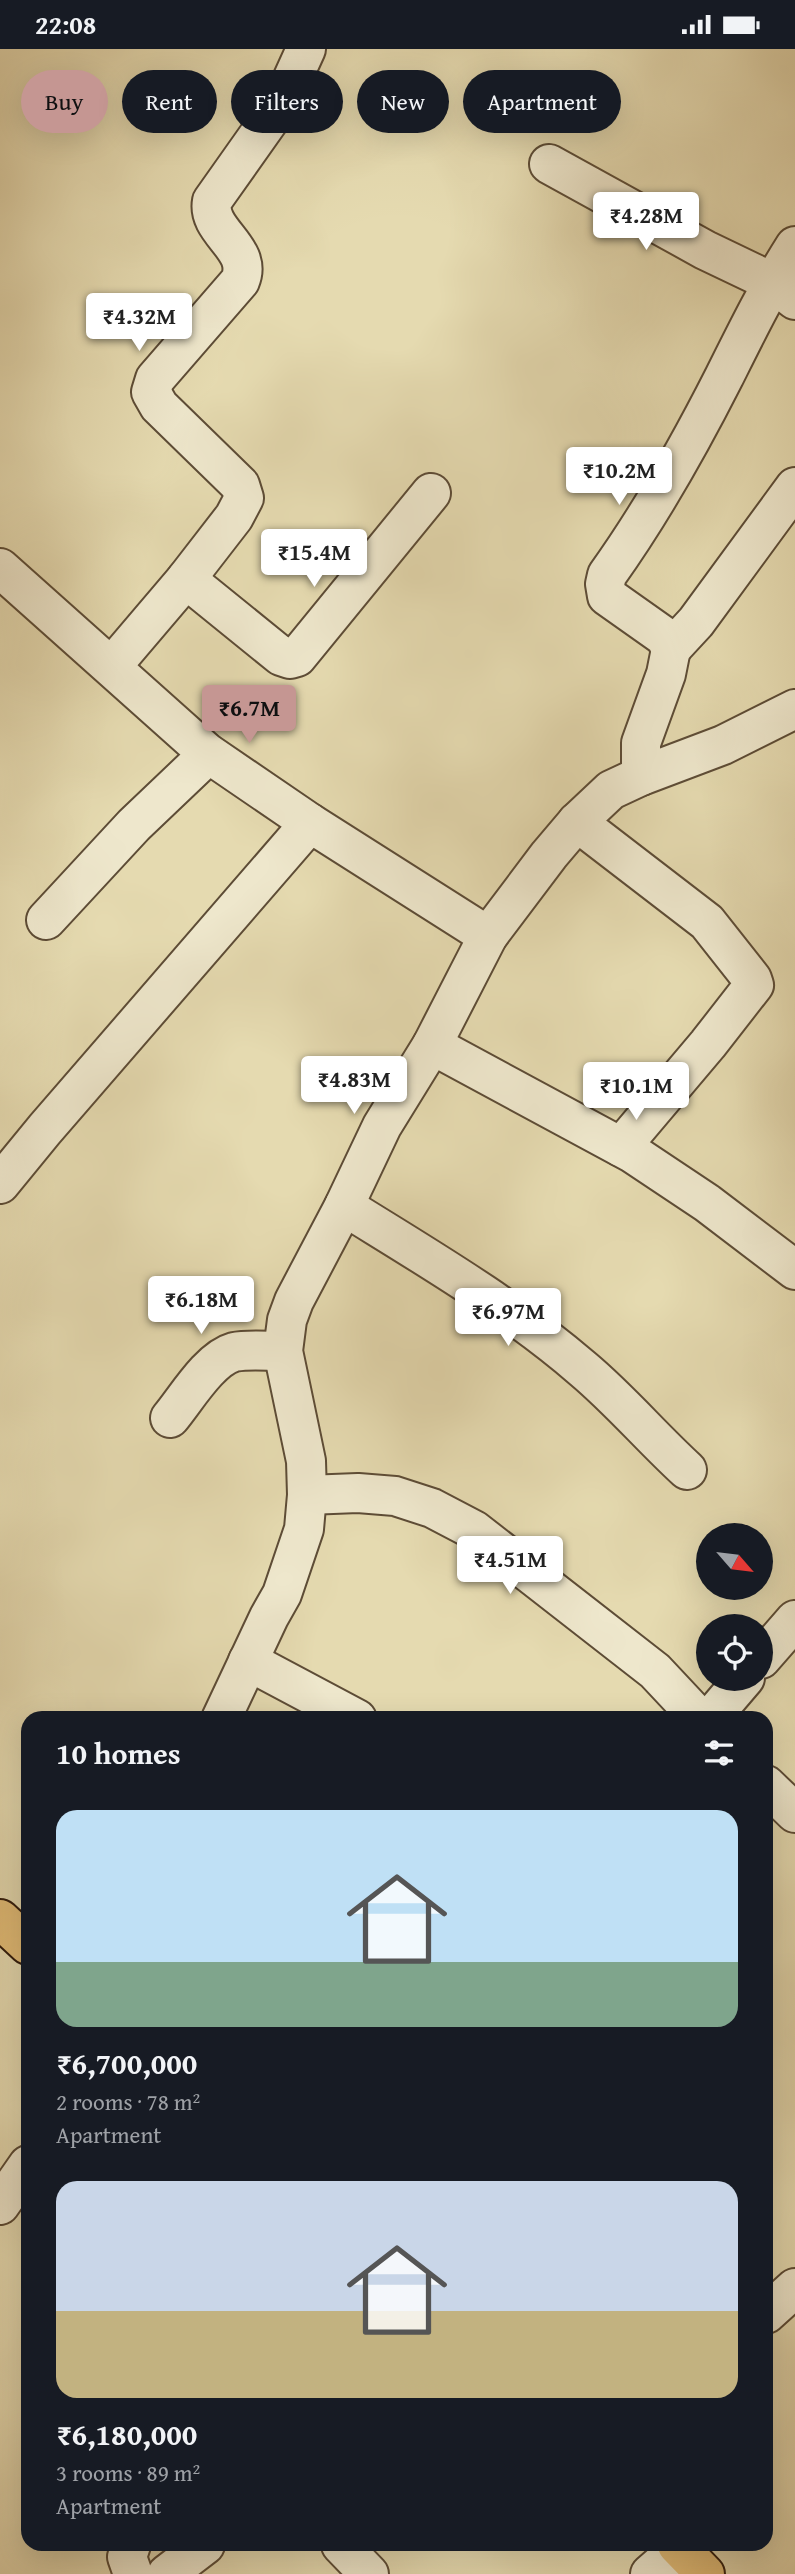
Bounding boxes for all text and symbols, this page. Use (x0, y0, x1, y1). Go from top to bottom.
text: 22:08 (35, 5, 96, 44)
chip: Buy (21, 70, 108, 133)
chip: Rent (122, 70, 217, 133)
chip: Filters (231, 70, 343, 133)
chip: New (357, 70, 449, 133)
chip: Apartment (463, 70, 621, 133)
pin: ₹4.28M (589, 193, 703, 252)
text: ₹4.28M (609, 198, 683, 231)
pin: ₹4.32M (82, 293, 196, 353)
text: ₹4.32M (102, 299, 176, 332)
pin: ₹10.2M (562, 447, 676, 507)
text: ₹10.2M (582, 453, 656, 486)
pin: ₹15.4M (257, 529, 371, 589)
text: ₹15.4M (277, 535, 351, 568)
pin: ₹6.7M (200, 685, 298, 745)
text: ₹6.7M (218, 691, 280, 724)
pin: ₹4.83M (297, 1056, 411, 1116)
text: ₹4.83M (317, 1062, 391, 1095)
pin: ₹10.1M (579, 1063, 693, 1122)
text: ₹10.1M (599, 1068, 673, 1101)
pin: ₹6.18M (144, 1277, 258, 1336)
text: ₹6.18M (164, 1282, 238, 1315)
pin: ₹6.97M (451, 1289, 565, 1348)
text: ₹6.97M (471, 1294, 545, 1327)
north arrow (696, 1523, 774, 1599)
map controls (696, 1523, 773, 1691)
pin: ₹4.51M (453, 1537, 567, 1596)
text: ₹4.51M (473, 1542, 547, 1575)
button: locate (696, 1614, 773, 1691)
text: 10 homes (56, 1731, 181, 1775)
icon: filters (700, 1734, 738, 1772)
icon: home (334, 1856, 460, 1982)
text: ₹6,700,000 (56, 2041, 197, 2085)
text: 2 rooms · 78 m² (56, 2085, 200, 2118)
text: Apartment (56, 2118, 161, 2151)
icon: home (334, 2227, 460, 2353)
text: ₹6,180,000 (56, 2412, 197, 2456)
text: 3 rooms · 89 m² (56, 2456, 200, 2489)
text: Apartment (56, 2489, 161, 2522)

